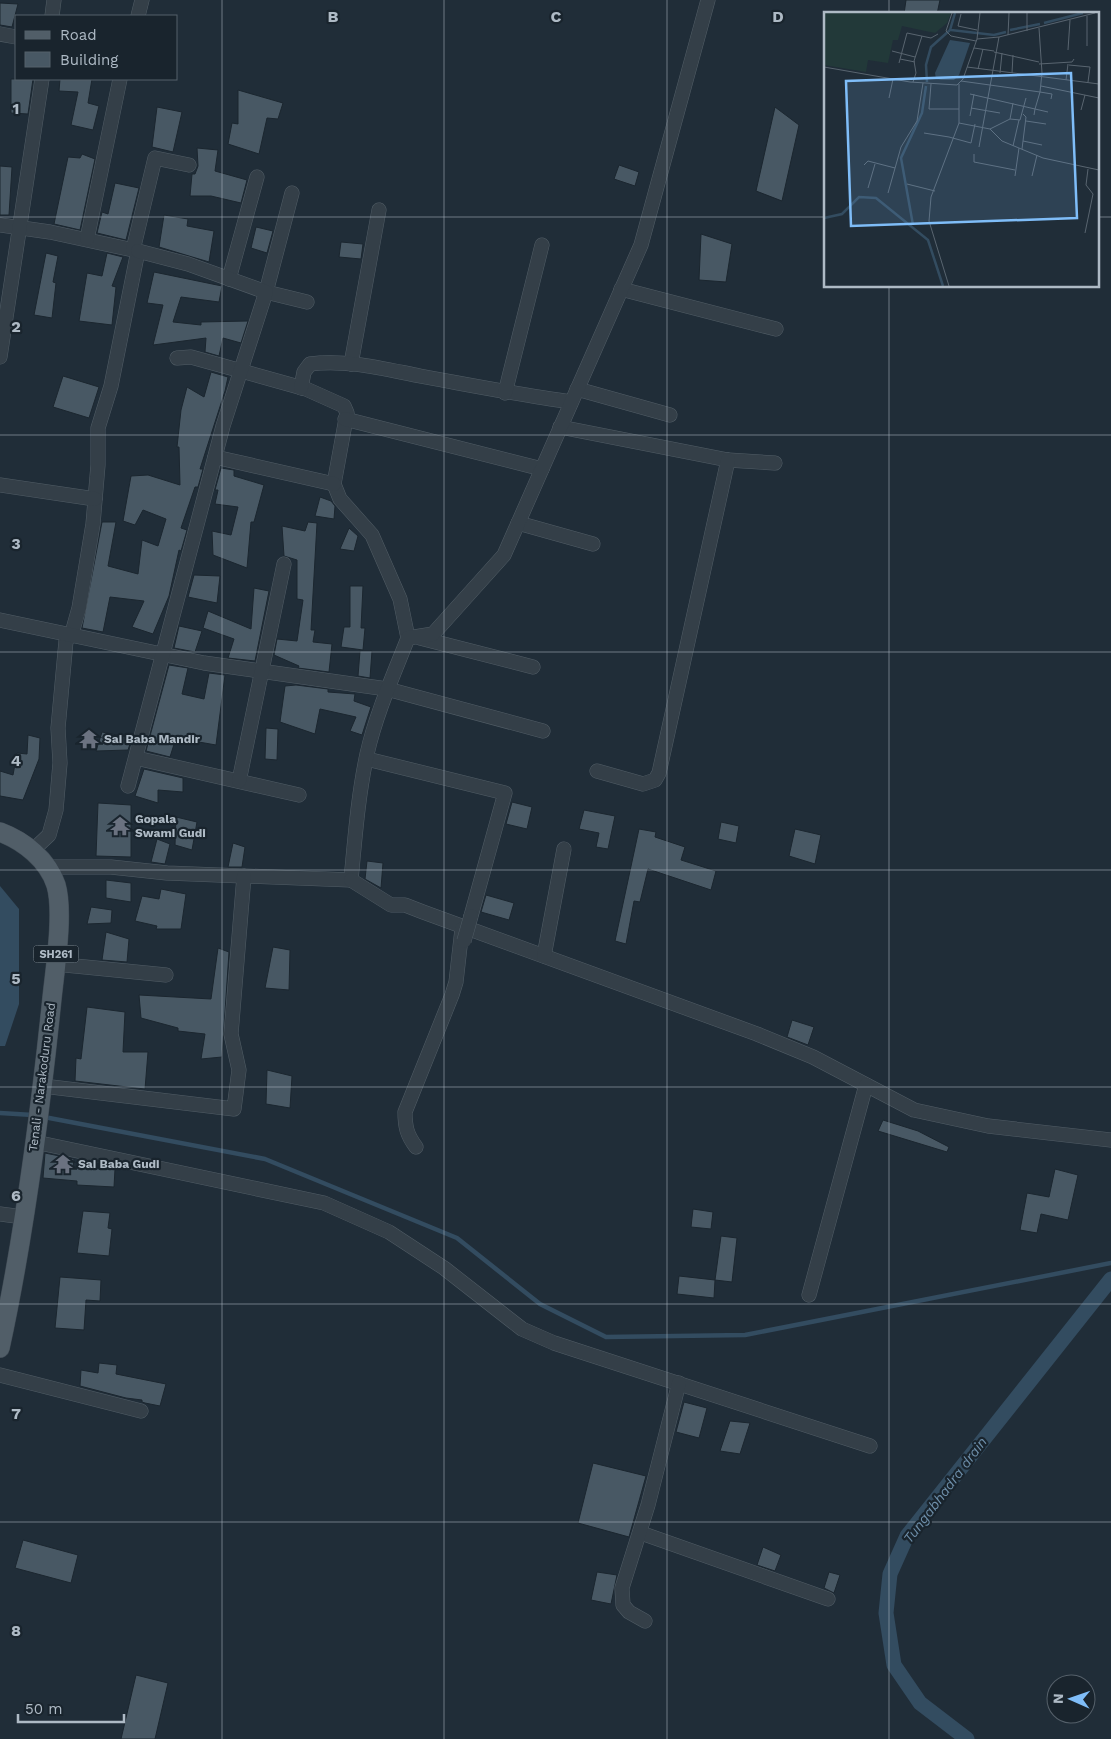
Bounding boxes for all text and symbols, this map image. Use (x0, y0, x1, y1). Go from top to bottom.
text: B (328, 7, 339, 26)
text: C (551, 7, 562, 26)
text: D (772, 7, 784, 26)
inset map (824, 12, 1098, 288)
legend (15, 15, 178, 80)
text: Road (60, 26, 97, 44)
text: Building (60, 51, 118, 69)
text: 1 (13, 99, 19, 118)
text: 2 (11, 317, 21, 336)
text: 3 (11, 534, 21, 553)
temple icon: Sai Baba Mandir (78, 728, 100, 750)
place label: Sai Baba Mandir (104, 732, 201, 746)
text: 4 (11, 751, 21, 770)
place label: Gopala Swami Gudi (135, 812, 206, 840)
temple icon: Gopala Swami Gudi (109, 815, 131, 837)
road number: SH261 (34, 946, 78, 962)
text: 5 (11, 969, 21, 988)
street label: Tenali - Narakoduru Road (26, 1002, 58, 1152)
temple icon: Sai Baba Gudi (52, 1153, 74, 1175)
place label: Sai Baba Gudi (78, 1157, 160, 1171)
text: 6 (11, 1186, 21, 1205)
text: 7 (11, 1404, 21, 1423)
water label: Tungabhadra drain (900, 1434, 990, 1546)
text: 8 (11, 1621, 21, 1640)
north arrow (1046, 1674, 1096, 1724)
scale bar (18, 1692, 124, 1724)
text: N (1050, 1693, 1066, 1704)
text: 50 m (25, 1700, 62, 1718)

